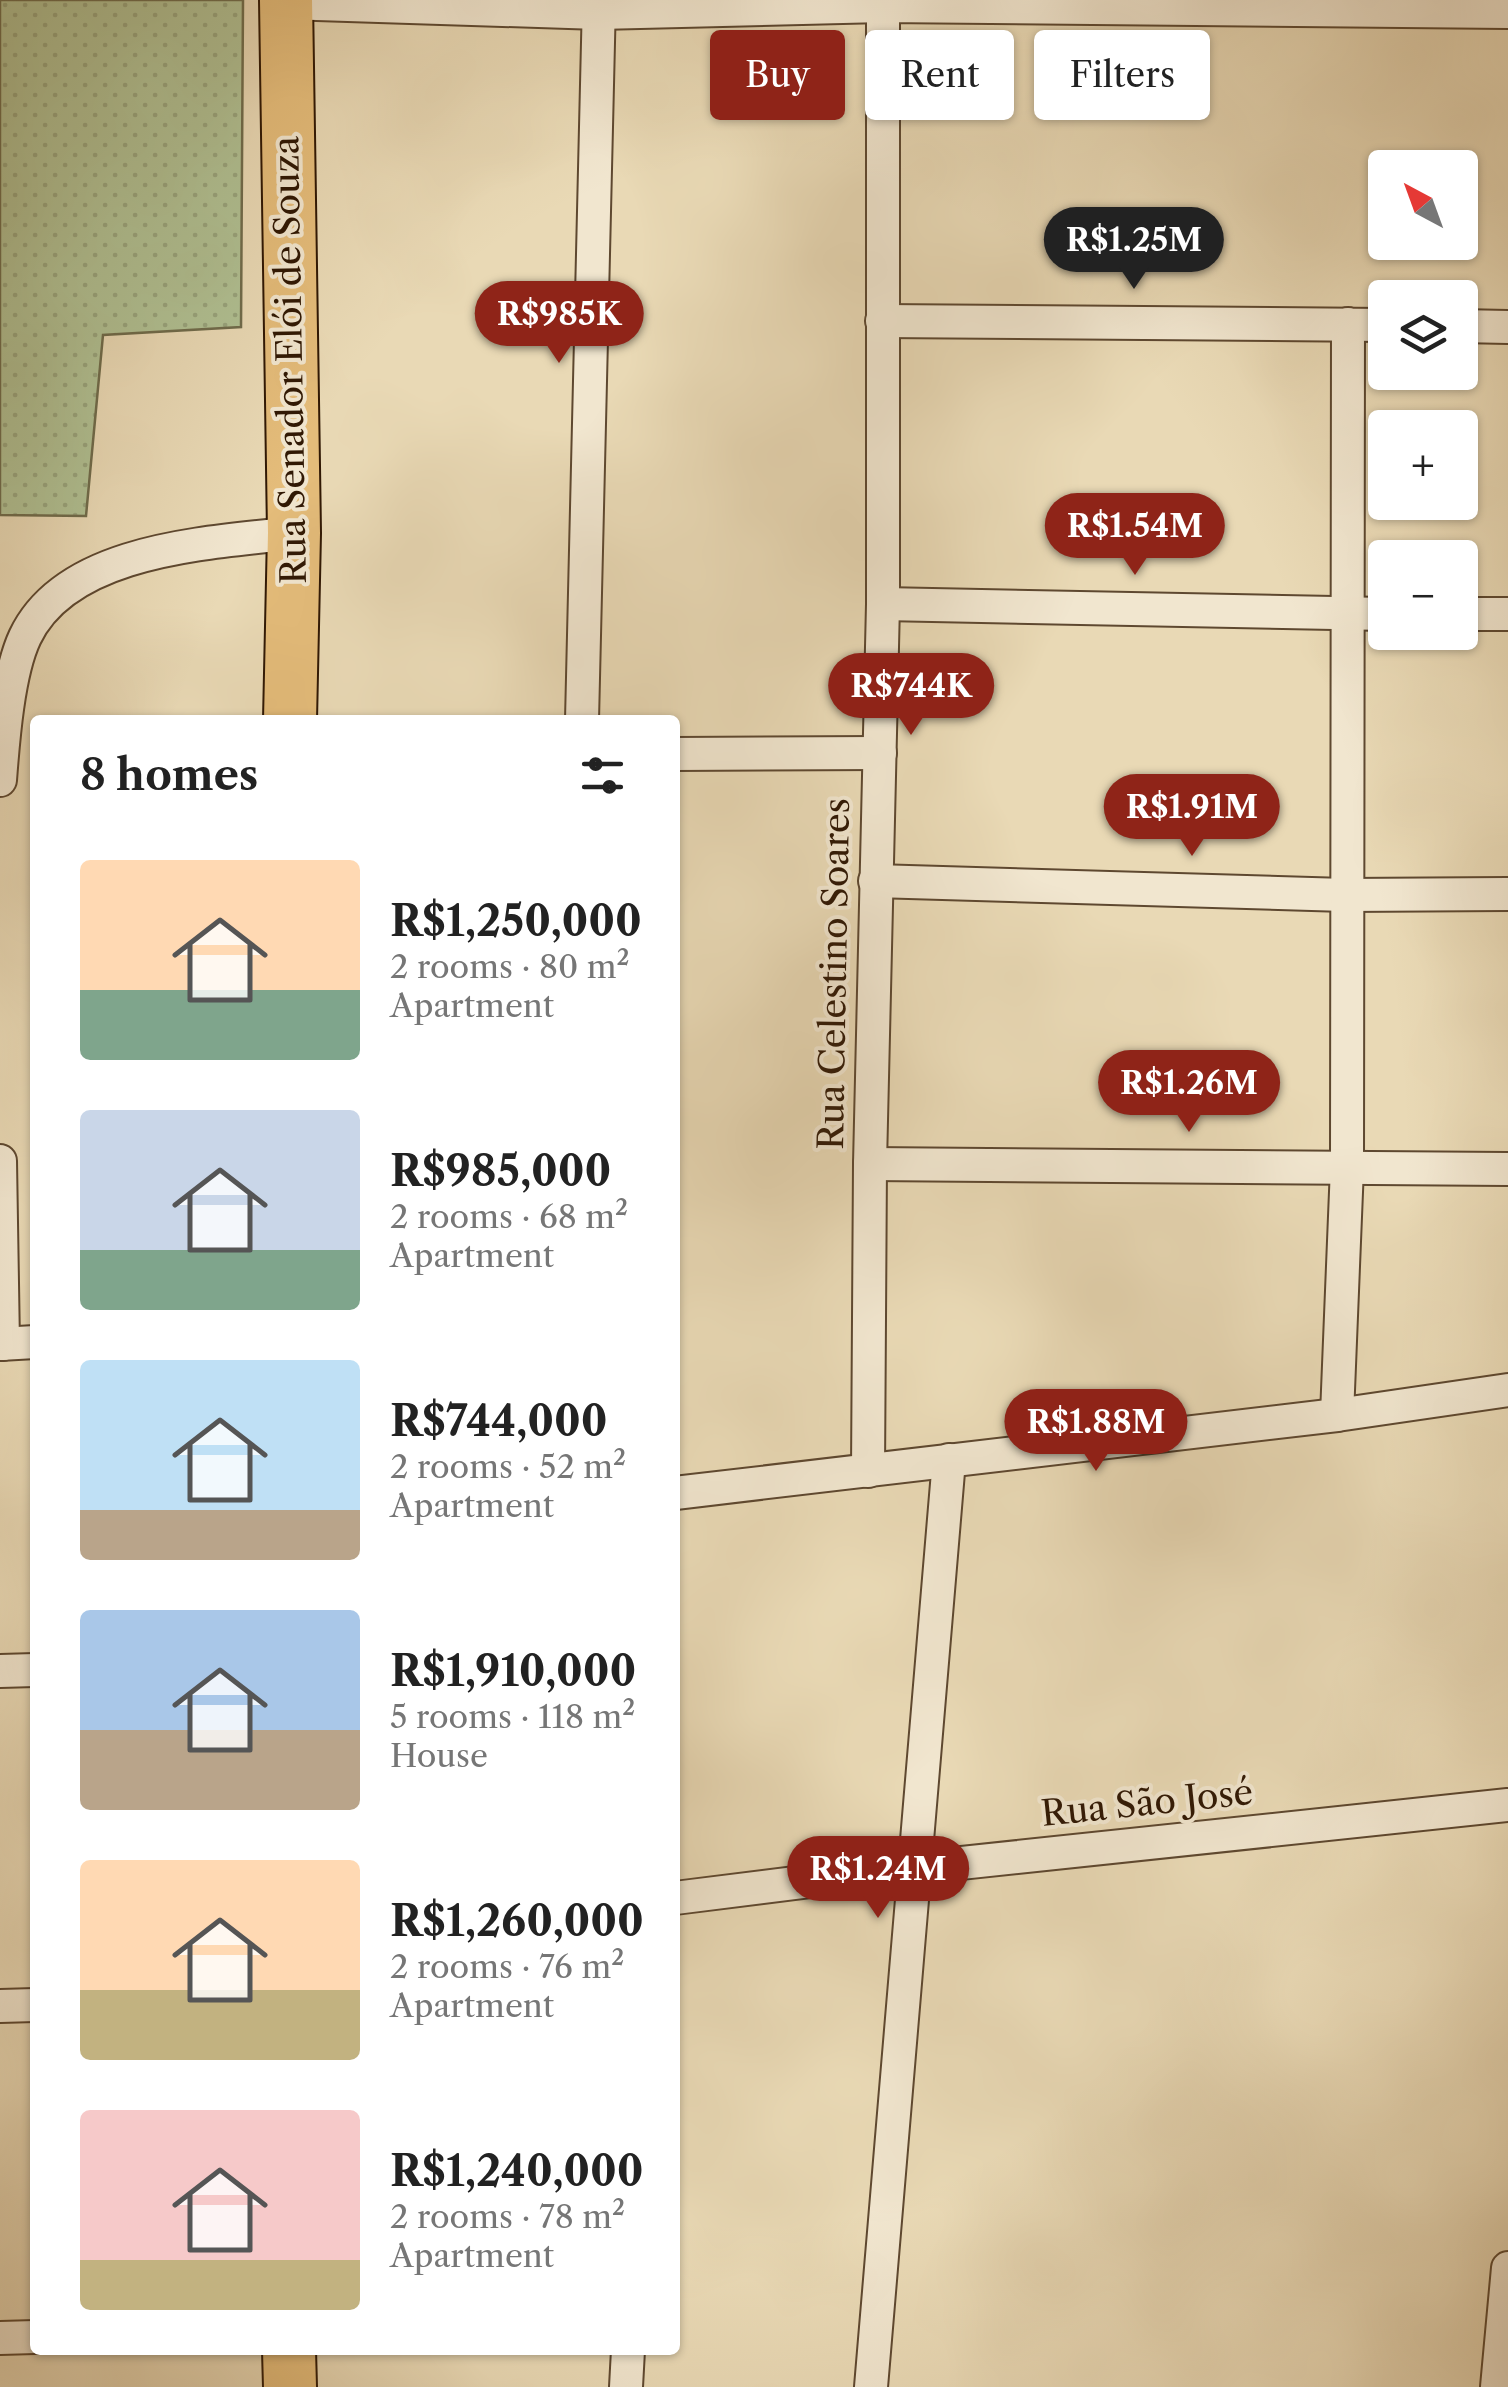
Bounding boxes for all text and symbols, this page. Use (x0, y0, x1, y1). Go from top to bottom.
chip: Buy (710, 30, 845, 120)
chip: Rent (865, 30, 1014, 120)
chip: Filters (1034, 30, 1210, 120)
street label: Rua Senador Elói de Souza (264, 135, 315, 584)
north arrow (1368, 150, 1478, 260)
map controls (1368, 150, 1478, 650)
pin: R$1.25M (1042, 207, 1226, 292)
text: R$1.25M (1066, 220, 1202, 259)
button: layers (1368, 280, 1478, 390)
pin: R$985K (478, 281, 640, 366)
text: R$985K (497, 294, 621, 333)
button: + (1368, 410, 1478, 520)
pin: R$1.54M (1043, 493, 1227, 578)
text: R$1.54M (1067, 506, 1203, 545)
button: − (1368, 540, 1478, 650)
pin: R$744K (830, 653, 992, 738)
text: R$744K (850, 666, 972, 705)
icon: filters (575, 748, 630, 803)
text: 8 homes (80, 749, 258, 801)
pin: R$1.91M (1100, 774, 1284, 859)
text: R$1.91M (1126, 787, 1258, 826)
street label: Rua Celestino Soares (809, 798, 858, 1150)
text: R$1,250,000 (390, 895, 642, 947)
icon: home (160, 900, 280, 1020)
text: 2 rooms · 80 m² (390, 947, 630, 986)
text: Apartment (390, 986, 554, 1025)
pin: R$1.26M (1097, 1050, 1281, 1135)
text: R$1.26M (1120, 1063, 1258, 1102)
text: R$985,000 (390, 1145, 611, 1197)
icon: home (160, 1150, 280, 1270)
text: 2 rooms · 68 m² (390, 1197, 628, 1236)
text: Apartment (390, 1236, 554, 1275)
pin: R$1.88M (1004, 1389, 1188, 1474)
text: R$744,000 (390, 1395, 607, 1447)
icon: home (160, 1400, 280, 1520)
text: R$1.88M (1026, 1402, 1166, 1441)
text: 2 rooms · 52 m² (390, 1447, 626, 1486)
text: Apartment (390, 1486, 554, 1525)
text: R$1,910,000 (390, 1645, 636, 1697)
icon: home (160, 1650, 280, 1770)
text: 5 rooms · 118 m² (390, 1697, 635, 1736)
text: House (390, 1736, 488, 1775)
street label: Rua São José (1039, 1770, 1255, 1835)
pin: R$1.24M (786, 1836, 970, 1921)
text: R$1.24M (809, 1849, 947, 1888)
text: R$1,260,000 (390, 1895, 644, 1947)
icon: home (160, 1900, 280, 2020)
text: 2 rooms · 76 m² (390, 1947, 624, 1986)
text: Apartment (390, 1986, 554, 2025)
text: R$1,240,000 (390, 2145, 643, 2197)
icon: home (160, 2150, 280, 2270)
text: 2 rooms · 78 m² (390, 2197, 625, 2236)
text: Apartment (390, 2236, 554, 2275)

